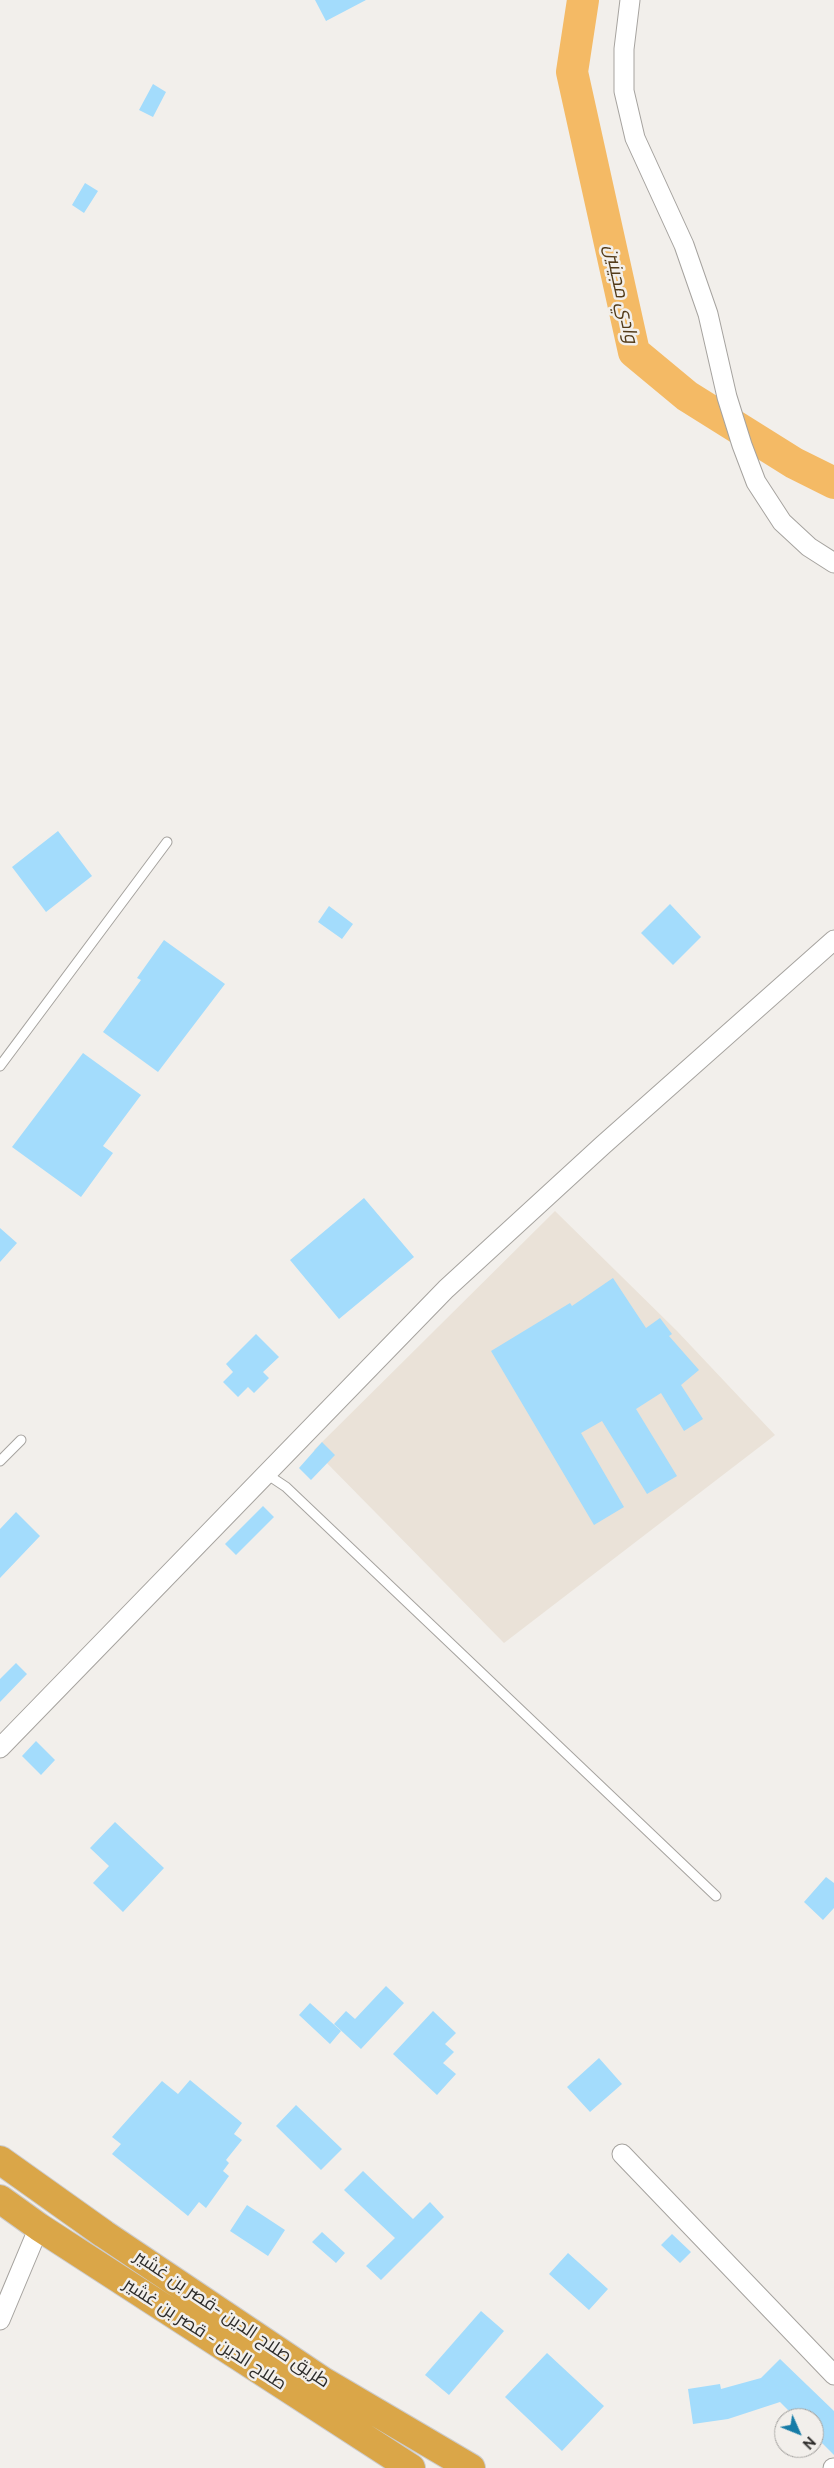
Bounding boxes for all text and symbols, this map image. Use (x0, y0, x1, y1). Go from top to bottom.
water label: وادي مجينين (599, 243, 643, 345)
street label: طريق صلاح الدين -قصر بن غشير (130, 2245, 334, 2393)
street label: صلاح الدين - قصر بن غشير (119, 2273, 291, 2395)
north arrow (774, 2408, 824, 2458)
text: N (800, 2433, 819, 2452)

